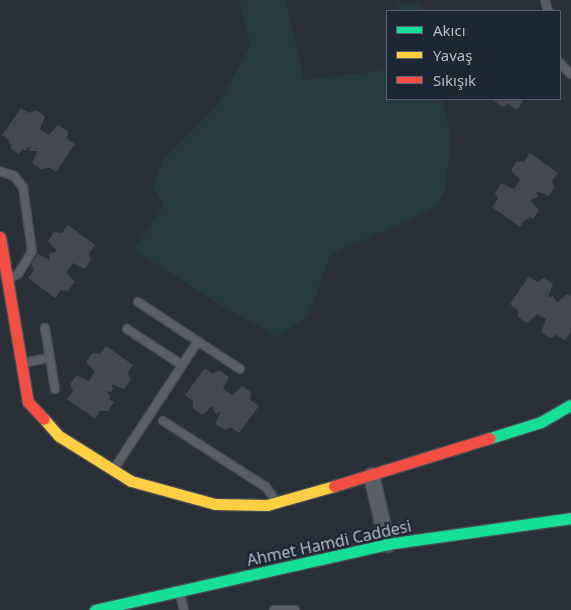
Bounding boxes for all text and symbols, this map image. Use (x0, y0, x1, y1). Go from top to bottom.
legend (386, 10, 561, 100)
text: Akıcı (433, 20, 466, 40)
text: Yavaş (433, 45, 472, 65)
text: Sıkışık (433, 70, 476, 90)
street label: Ahmet Hamdi Caddesi (245, 516, 413, 570)

